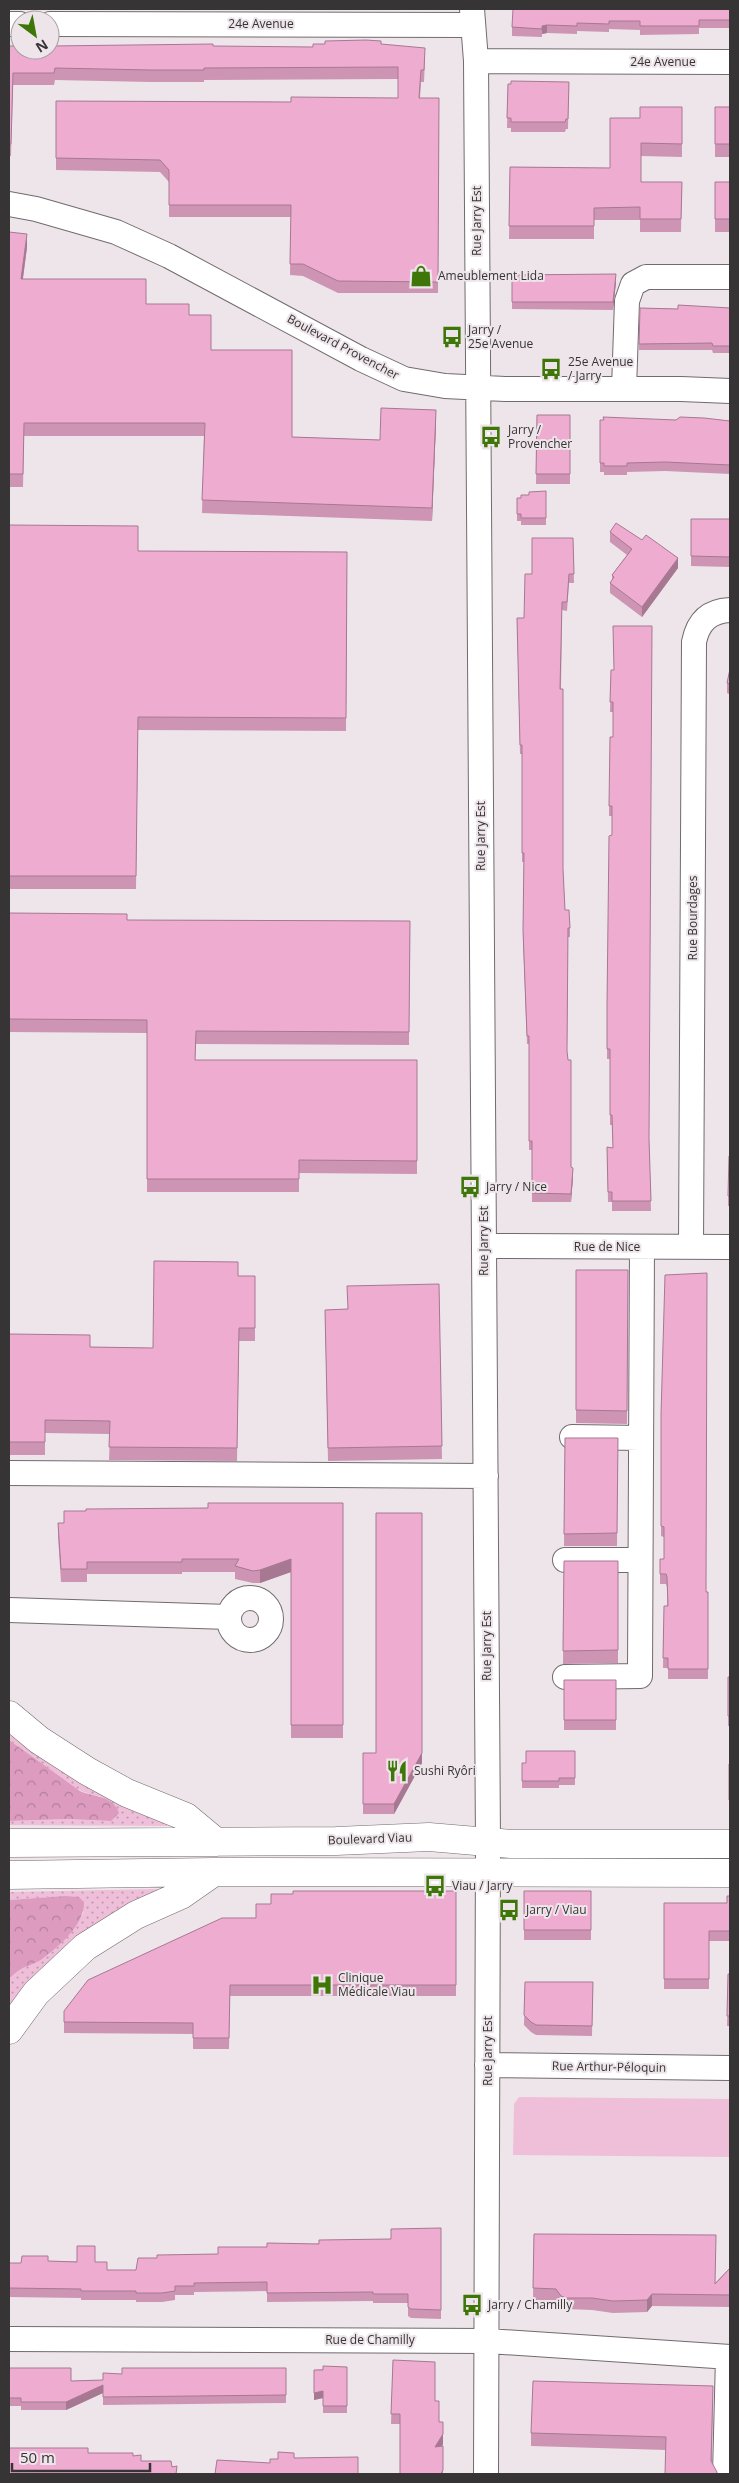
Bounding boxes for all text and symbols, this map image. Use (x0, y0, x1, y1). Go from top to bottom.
north arrow (10, 10, 60, 60)
street label: 24e Avenue (228, 15, 294, 32)
text: N (32, 35, 52, 58)
street label: 24e Avenue (630, 53, 696, 70)
street label: Rue Jarry Est (468, 186, 485, 256)
shop icon: Ameublement Lida (408, 263, 434, 289)
place label: Ameublement Lida (438, 267, 544, 284)
street label: Boulevard Provencher (284, 310, 402, 383)
place label: Jarry / 25e Avenue (467, 321, 534, 352)
bus stop icon: Jarry / 25e Avenue (439, 324, 465, 350)
place label: 25e Avenue / Jarry (568, 353, 634, 384)
bus stop icon: 25e Avenue / Jarry (538, 356, 564, 382)
place label: Jarry / Provencher (507, 421, 572, 452)
bus stop icon: Jarry / Provencher (478, 424, 504, 450)
street label: Rue Jarry Est (472, 801, 489, 871)
street label: Rue Bourdages (684, 875, 701, 960)
bus stop icon: Jarry / Nice (457, 1174, 483, 1200)
place label: Jarry / Nice (485, 1178, 547, 1195)
street label: Rue Jarry Est (475, 1206, 492, 1276)
street label: Rue de Nice (574, 1238, 640, 1255)
street label: Rue Jarry Est (478, 1611, 495, 1681)
restaurant icon: Sushi Ryôri (384, 1758, 410, 1784)
place label: Sushi Ryôri (414, 1762, 476, 1779)
street label: Boulevard Viau (328, 1829, 412, 1848)
bus stop icon: Viau / Jarry (422, 1873, 448, 1899)
place label: Viau / Jarry (452, 1877, 514, 1894)
bus stop icon: Jarry / Viau (496, 1897, 522, 1923)
place label: Jarry / Viau (525, 1901, 587, 1918)
place label: Clinique Médicale Viau (338, 1969, 415, 2000)
hospital icon: Clinique Médicale Viau (309, 1972, 335, 1998)
street label: Rue Jarry Est (479, 2016, 496, 2086)
street label: Rue Arthur-Péloquin (552, 2057, 666, 2076)
bus stop icon: Jarry / Chamilly (459, 2292, 485, 2318)
place label: Jarry / Chamilly (487, 2296, 573, 2313)
street label: Rue de Chamilly (325, 2331, 416, 2348)
scale bar (12, 2440, 150, 2472)
text: 50 m (20, 2447, 55, 2467)

